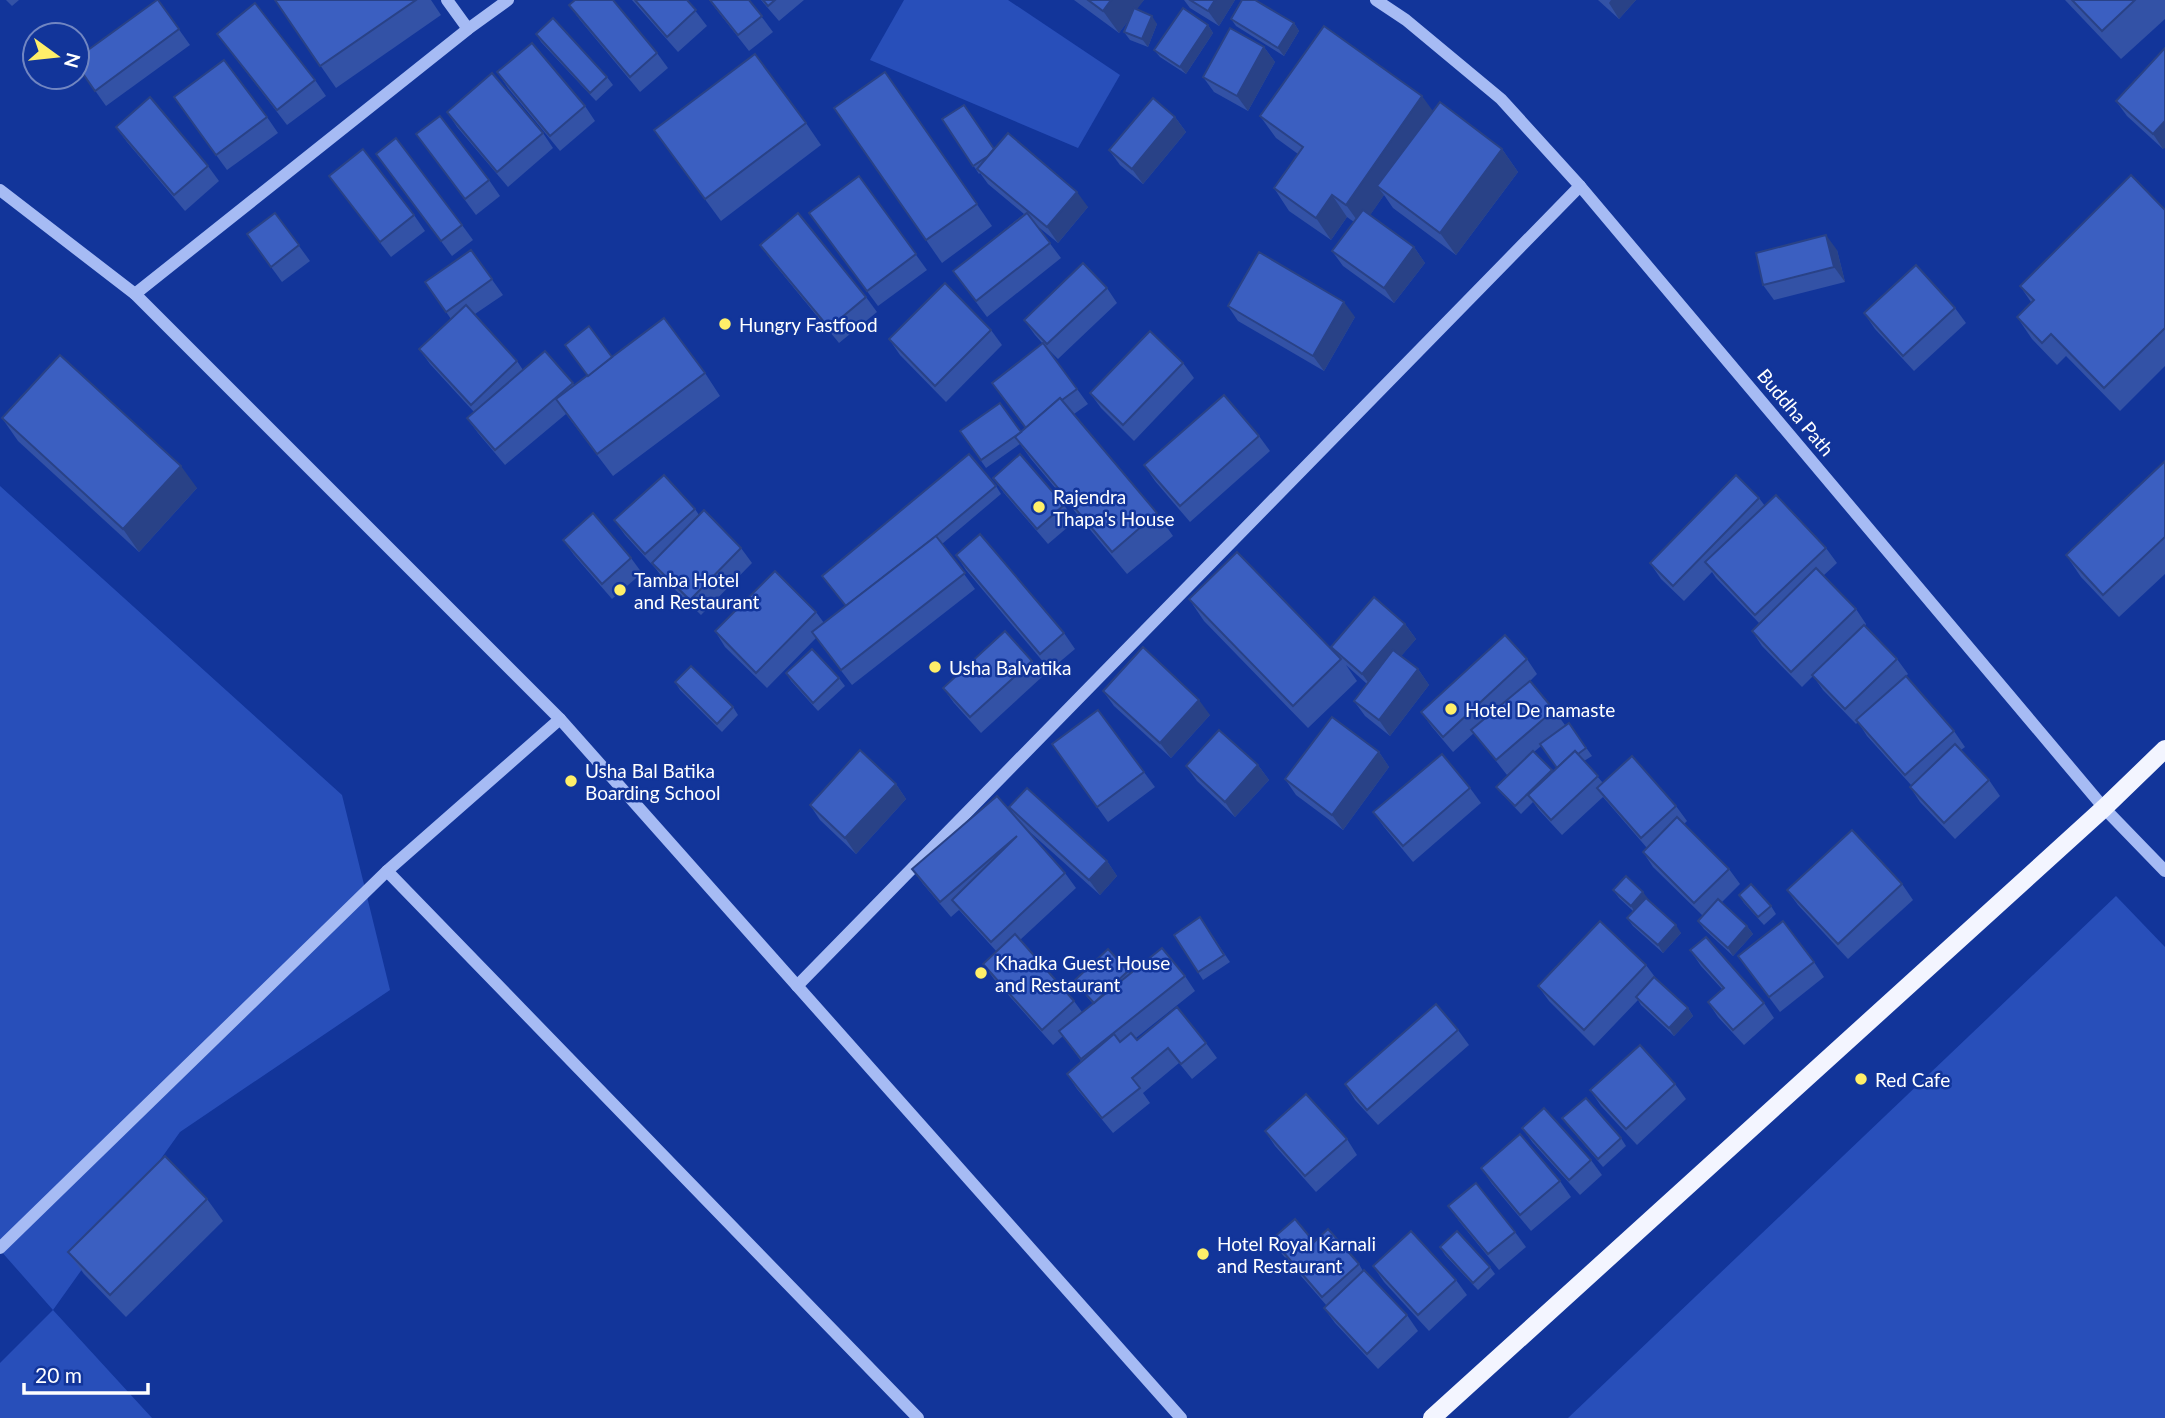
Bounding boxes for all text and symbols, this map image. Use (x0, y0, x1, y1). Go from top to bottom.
north arrow (21, 21, 91, 91)
text: N (60, 50, 86, 71)
place label: Hungry Fastfood (739, 313, 878, 336)
marker: Hungry Fastfood (717, 316, 733, 332)
street label: Buddha Path (1753, 364, 1839, 460)
place label: Rajendra Thapa's House (1053, 485, 1175, 530)
marker: Rajendra Thapa's House (1031, 499, 1047, 515)
place label: Tamba Hotel and Restaurant (634, 568, 760, 613)
marker: Tamba Hotel and Restaurant (612, 582, 628, 598)
place label: Usha Balvatika (949, 656, 1071, 679)
marker: Usha Balvatika (927, 659, 943, 675)
place label: Hotel De namaste (1465, 698, 1615, 721)
marker: Hotel De namaste (1443, 701, 1459, 717)
place label: Usha Bal Batika Boarding School (585, 759, 720, 804)
marker: Usha Bal Batika Boarding School (563, 773, 579, 789)
place label: Khadka Guest House and Restaurant (995, 951, 1170, 996)
marker: Khadka Guest House and Restaurant (973, 965, 989, 981)
place label: Red Cafe (1875, 1068, 1950, 1091)
marker: Red Cafe (1853, 1071, 1869, 1087)
place label: Hotel Royal Karnali and Restaurant (1217, 1232, 1376, 1277)
marker: Hotel Royal Karnali and Restaurant (1195, 1246, 1211, 1262)
scale bar (24, 1352, 149, 1396)
text: 20 m (35, 1362, 82, 1387)

